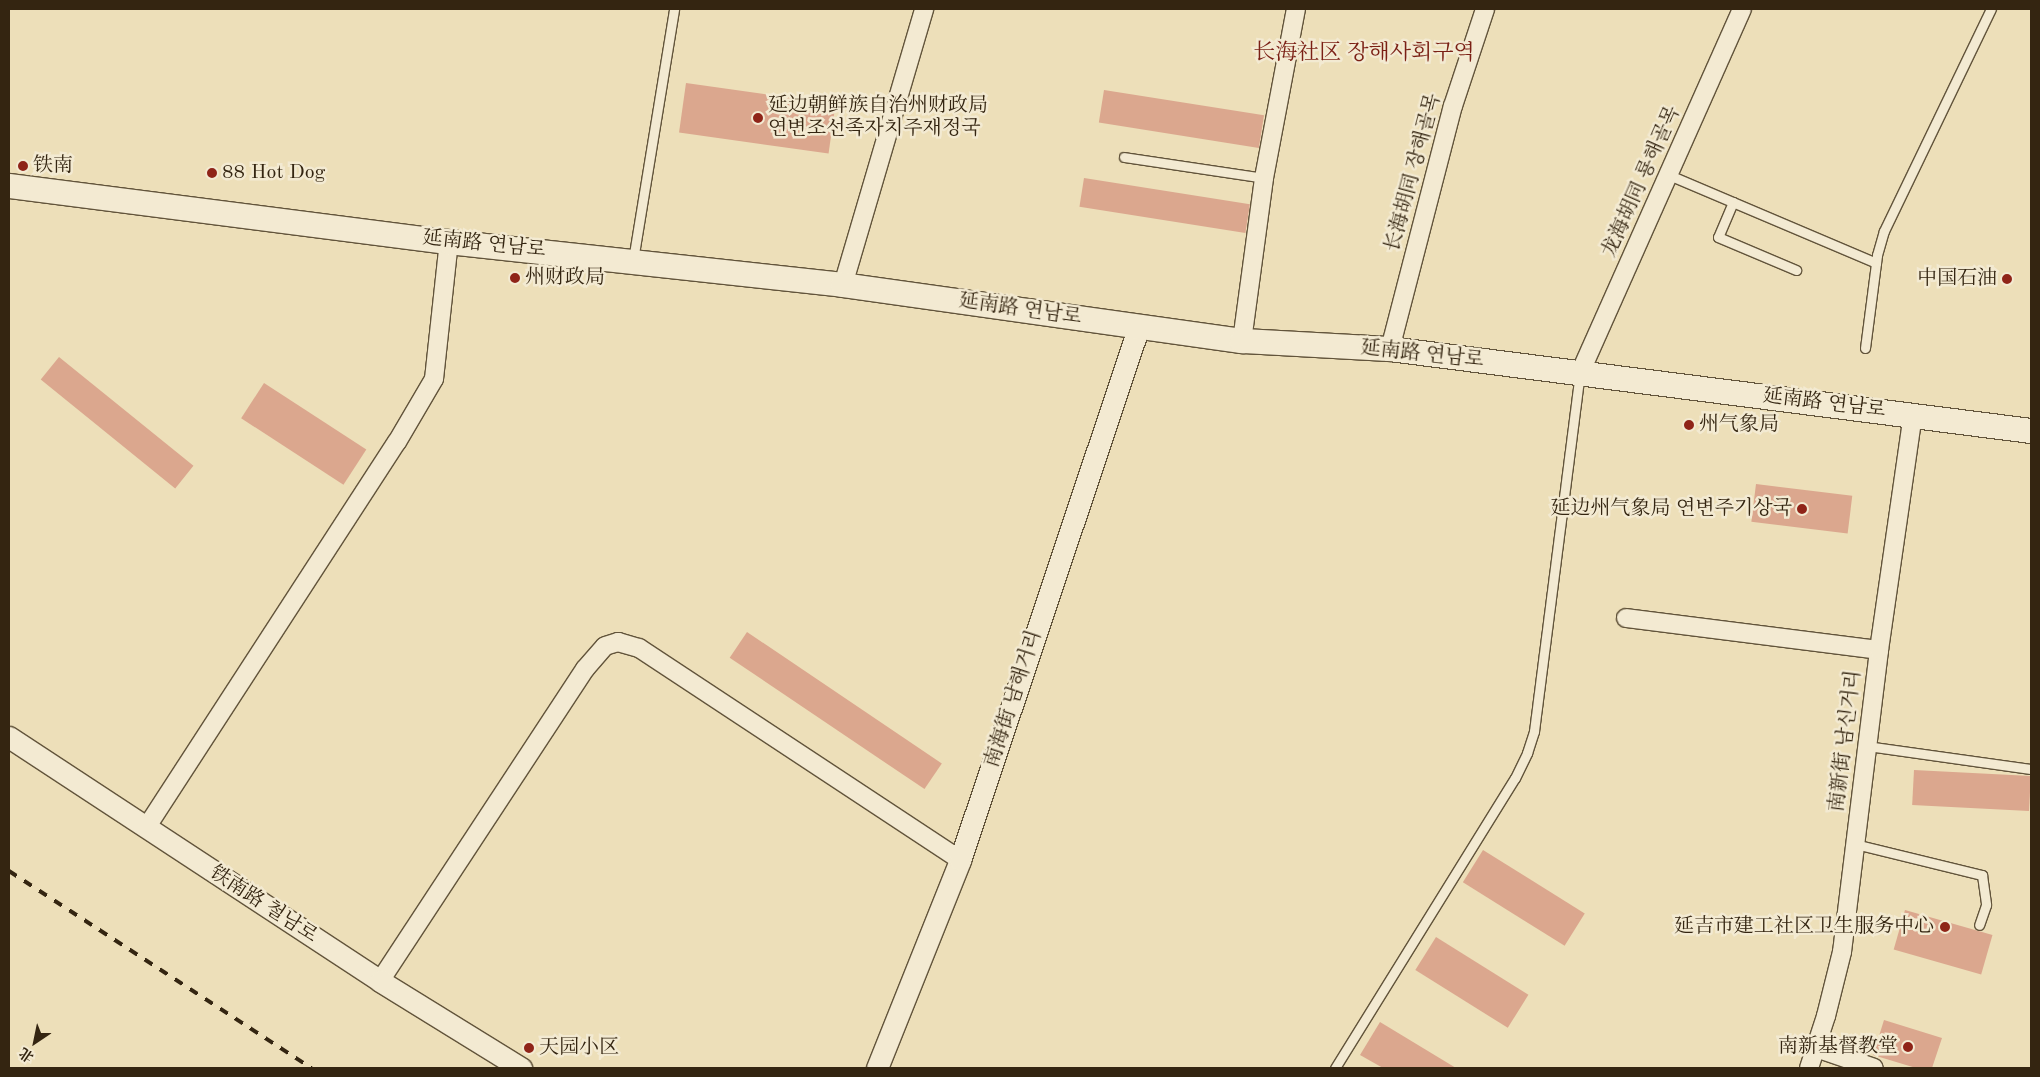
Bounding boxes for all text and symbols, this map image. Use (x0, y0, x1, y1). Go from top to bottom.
district label: 长海社区 장해사회구역 (1253, 41, 1475, 67)
street label: 长海胡同 장해골목 (1381, 91, 1447, 255)
place label: 延边朝鲜族自治州财政局 연변조선족자치주재정국 (768, 94, 988, 141)
street label: 龙海胡同 룡해골목 (1598, 103, 1686, 261)
marker: 延边朝鲜族自治州财政局 연변조선족자치주재정국 (752, 112, 764, 124)
place label: 铁南 (33, 154, 73, 178)
marker: 铁南 (17, 160, 29, 172)
place label: 88 Hot Dog (222, 161, 325, 185)
marker: 88 Hot Dog (206, 167, 218, 179)
street label: 延南路 연남로 (421, 227, 547, 263)
place label: 州财政局 (525, 266, 605, 290)
place label: 中国石油 (1917, 267, 1997, 291)
marker: 州财政局 (509, 272, 521, 284)
marker: 中国石油 (2001, 273, 2013, 285)
street label: 延南路 연남로 (957, 290, 1083, 330)
street label: 延南路 연남로 (1359, 337, 1485, 373)
street label: 延南路 연남로 (1761, 385, 1887, 423)
place label: 州气象局 (1699, 413, 1779, 437)
marker: 州气象局 (1683, 419, 1695, 431)
place label: 延边州气象局 연변주기상국 (1550, 497, 1792, 521)
marker: 延边州气象局 연변주기상국 (1796, 503, 1808, 515)
street label: 南海街 남해거리 (981, 627, 1047, 771)
street label: 南新街 남신거리 (1825, 669, 1867, 813)
street label: 铁南路 철남로 (205, 861, 321, 949)
place label: 延吉市建工社区卫生服务中心 (1674, 915, 1934, 939)
marker: 延吉市建工社区卫生服务中心 (1938, 920, 1952, 934)
north arrow (10, 1017, 60, 1067)
place label: 南新基督教堂 (1778, 1035, 1898, 1059)
place label: 天园小区 (539, 1036, 619, 1060)
marker: 南新基督教堂 (1902, 1041, 1914, 1053)
marker: 天园小区 (523, 1042, 535, 1054)
text: 北 (17, 1045, 36, 1064)

